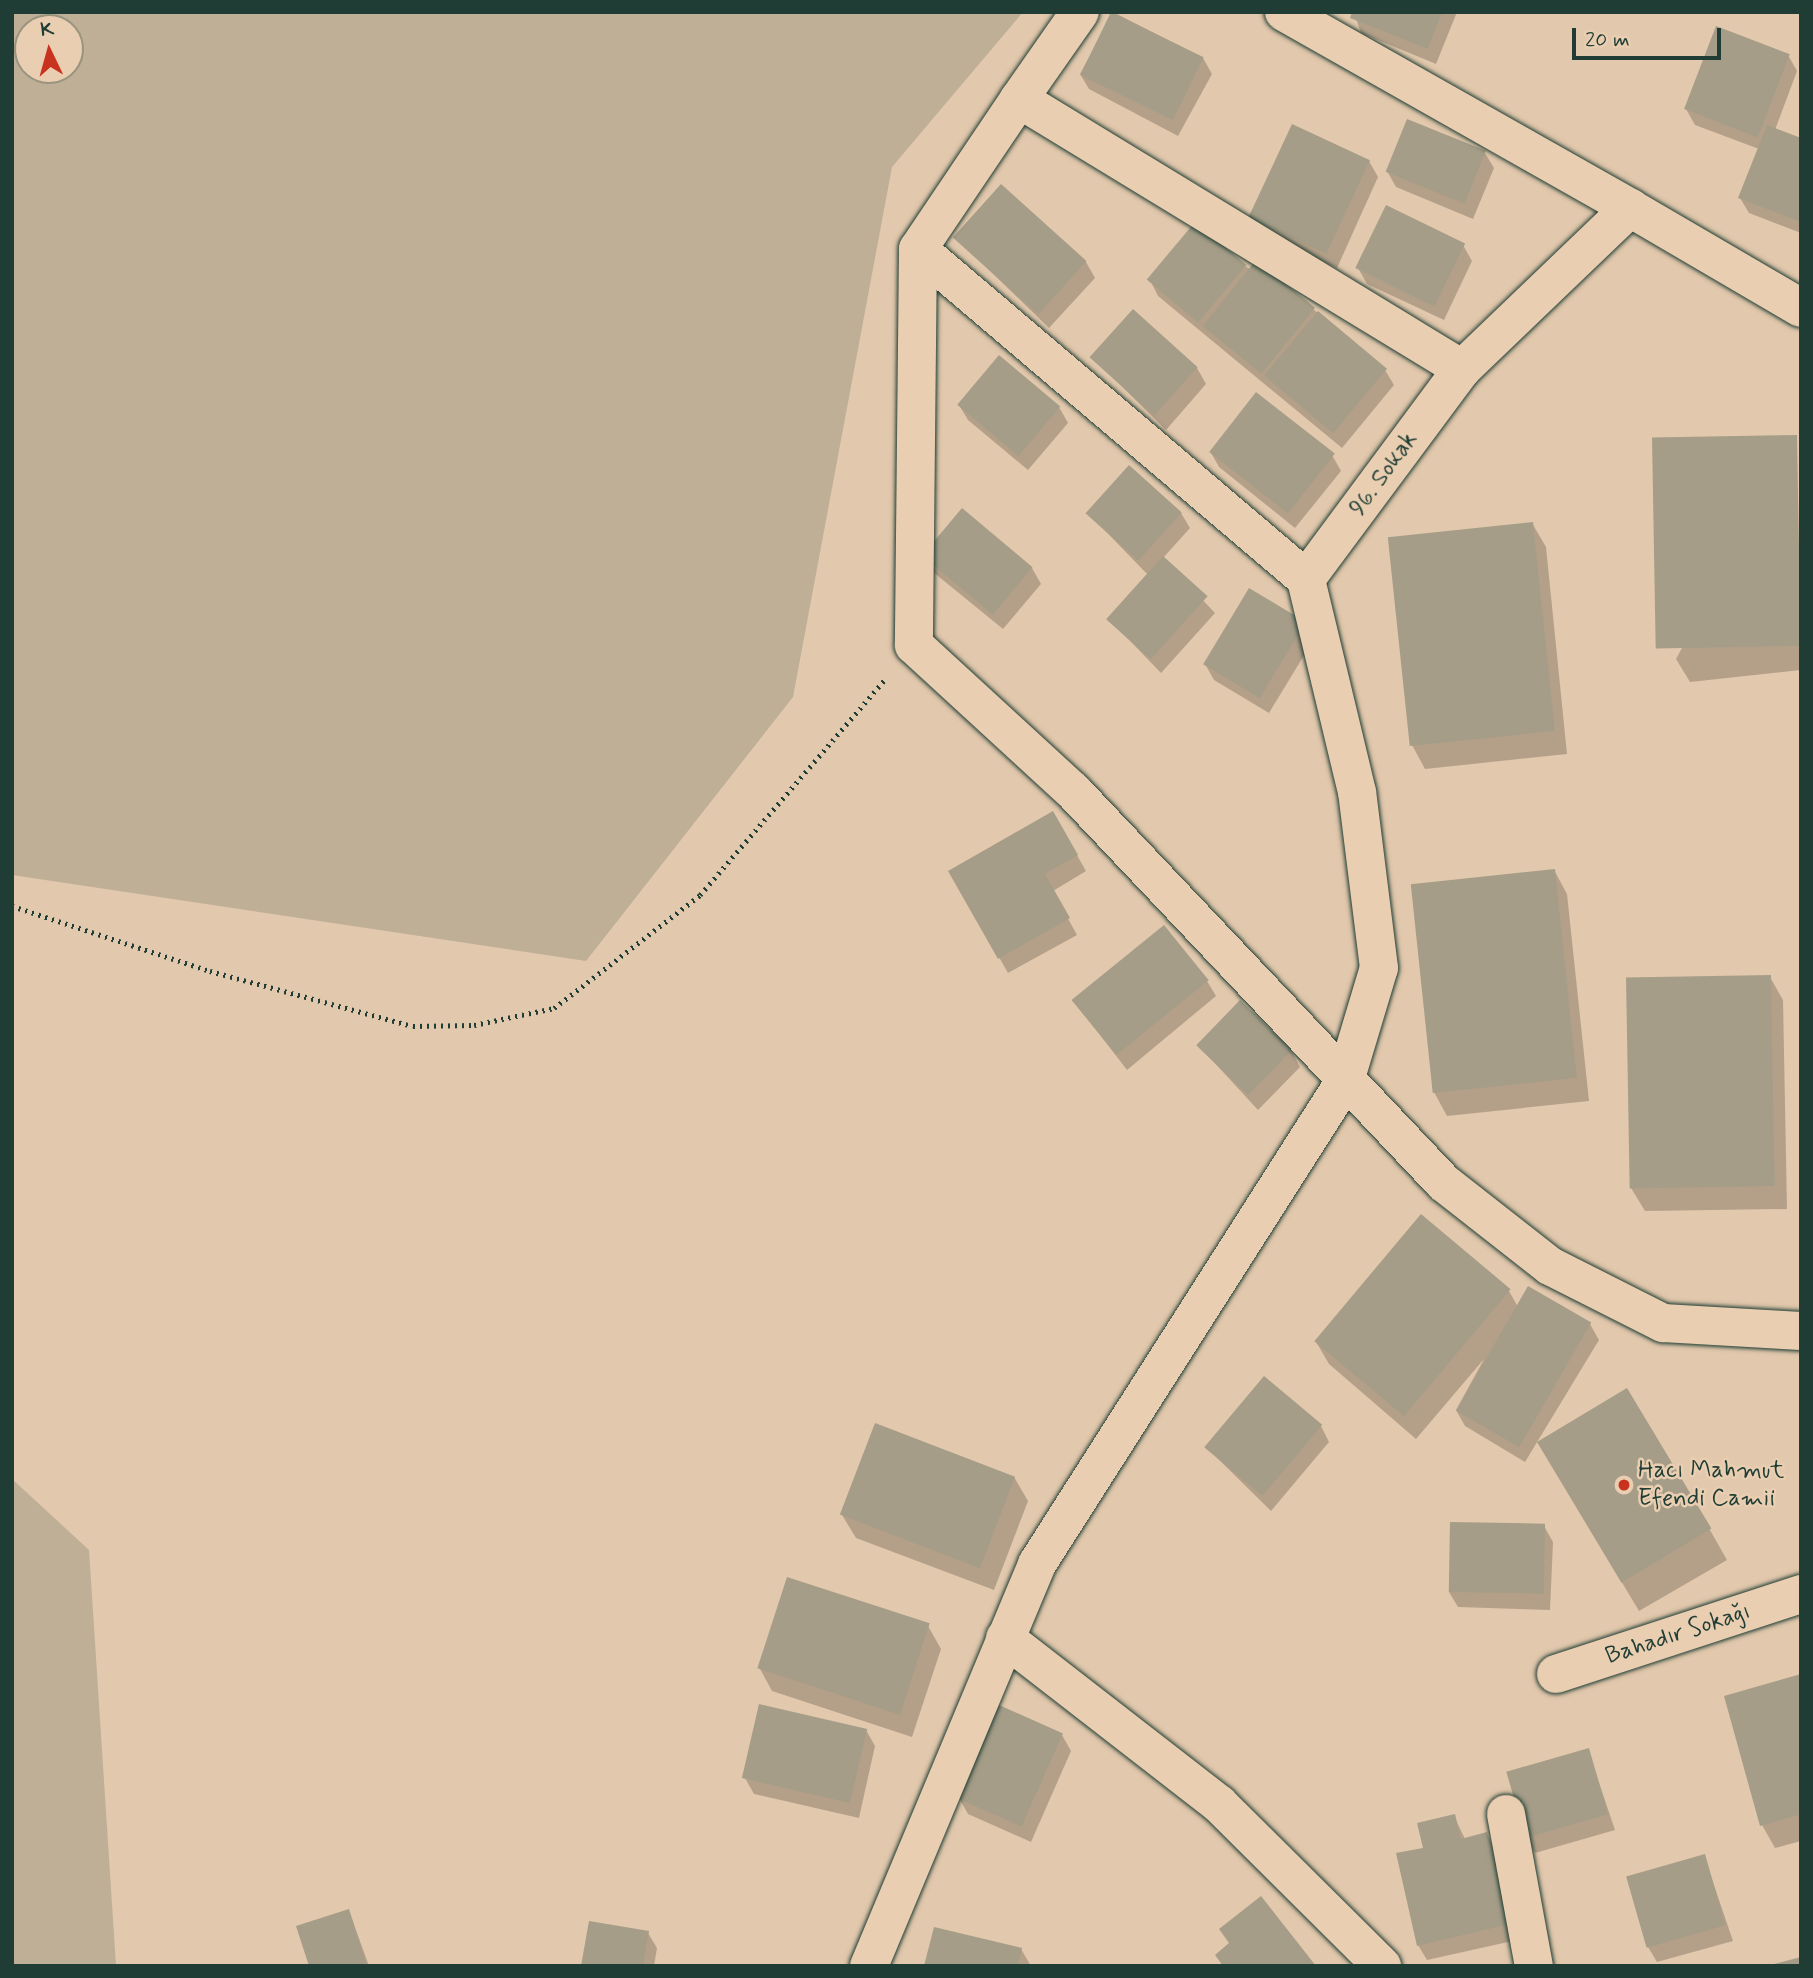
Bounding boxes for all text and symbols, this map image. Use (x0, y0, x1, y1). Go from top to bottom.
north arrow (14, 14, 84, 84)
scale bar (1575, 14, 1724, 58)
text: K (40, 17, 55, 43)
text: 20 m (1585, 26, 1630, 54)
street label: 96. Sokak (1344, 426, 1424, 522)
place label: Hacı Mahmut Efendi Camii (1638, 1457, 1784, 1513)
marker: Hacı Mahmut Efendi Camii (1616, 1477, 1632, 1493)
street label: Bahadır Sokağı (1601, 1597, 1755, 1671)

